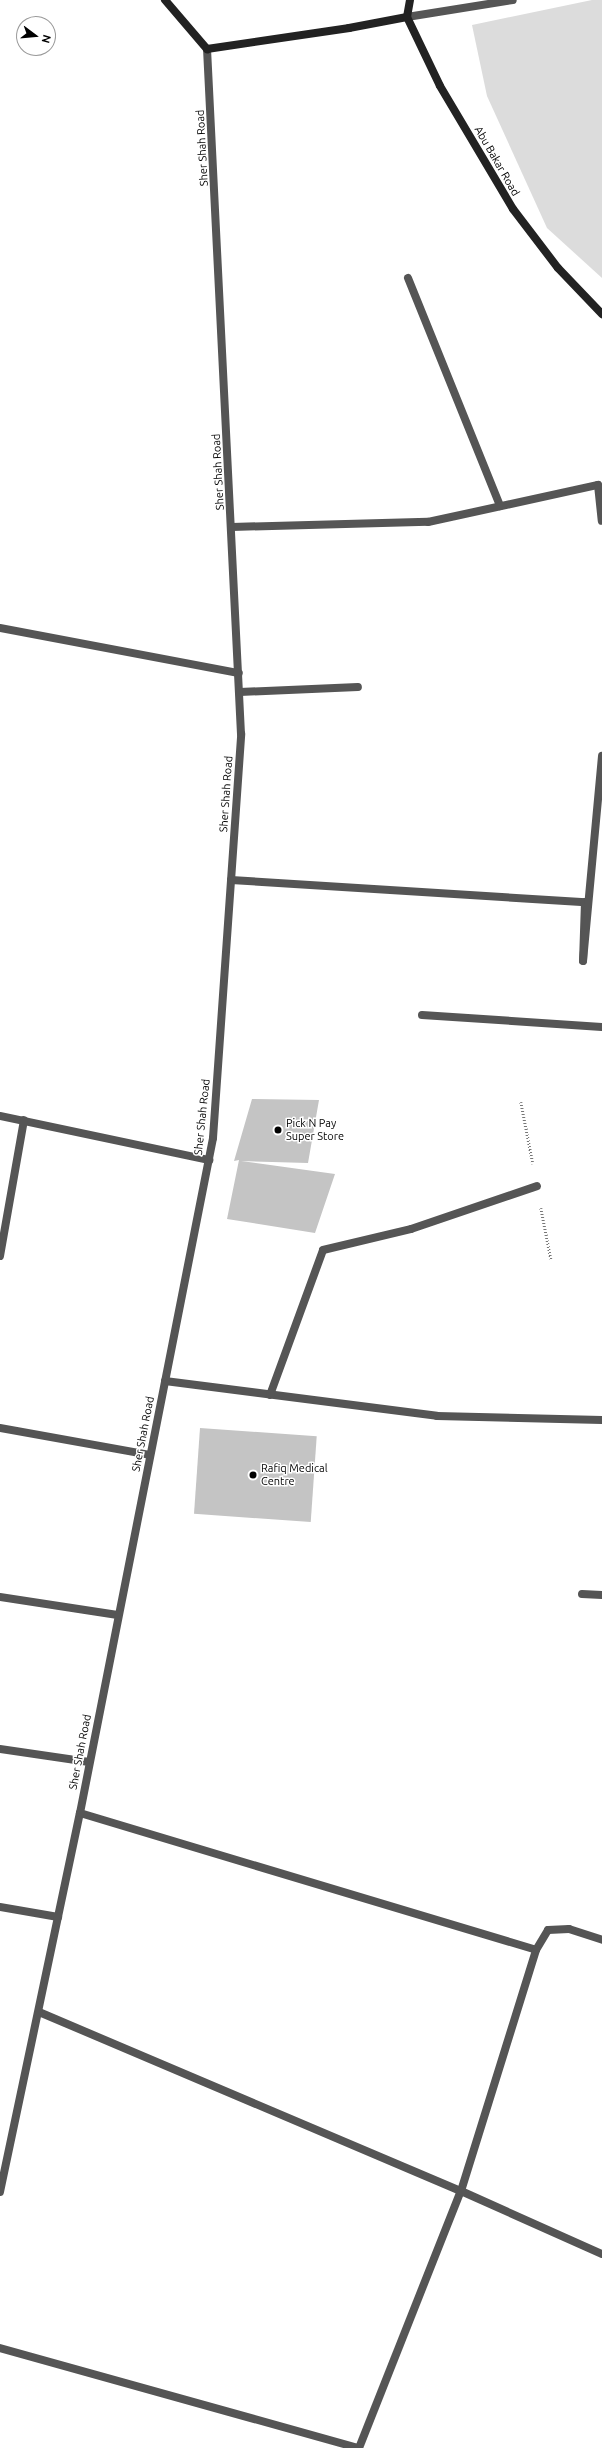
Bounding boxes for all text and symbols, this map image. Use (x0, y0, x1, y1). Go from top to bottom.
north arrow (16, 16, 56, 56)
text: N (40, 33, 53, 45)
street label: Sher Shah Road (193, 109, 211, 187)
street label: Abu Bakar Road (472, 124, 522, 198)
street label: Sher Shah Road (209, 433, 227, 511)
street label: Sher Shah Road (217, 755, 235, 833)
street label: Sher Shah Road (191, 1078, 213, 1156)
place label: Pick N Pay Super Store (286, 1117, 344, 1143)
marker: Pick N Pay Super Store (273, 1125, 283, 1135)
street label: Sher Shah Road (129, 1395, 157, 1473)
place label: Rafiq Medical Centre (261, 1462, 328, 1488)
marker: Rafiq Medical Centre (248, 1470, 258, 1480)
street label: Sher Shah Road (66, 1713, 94, 1791)

